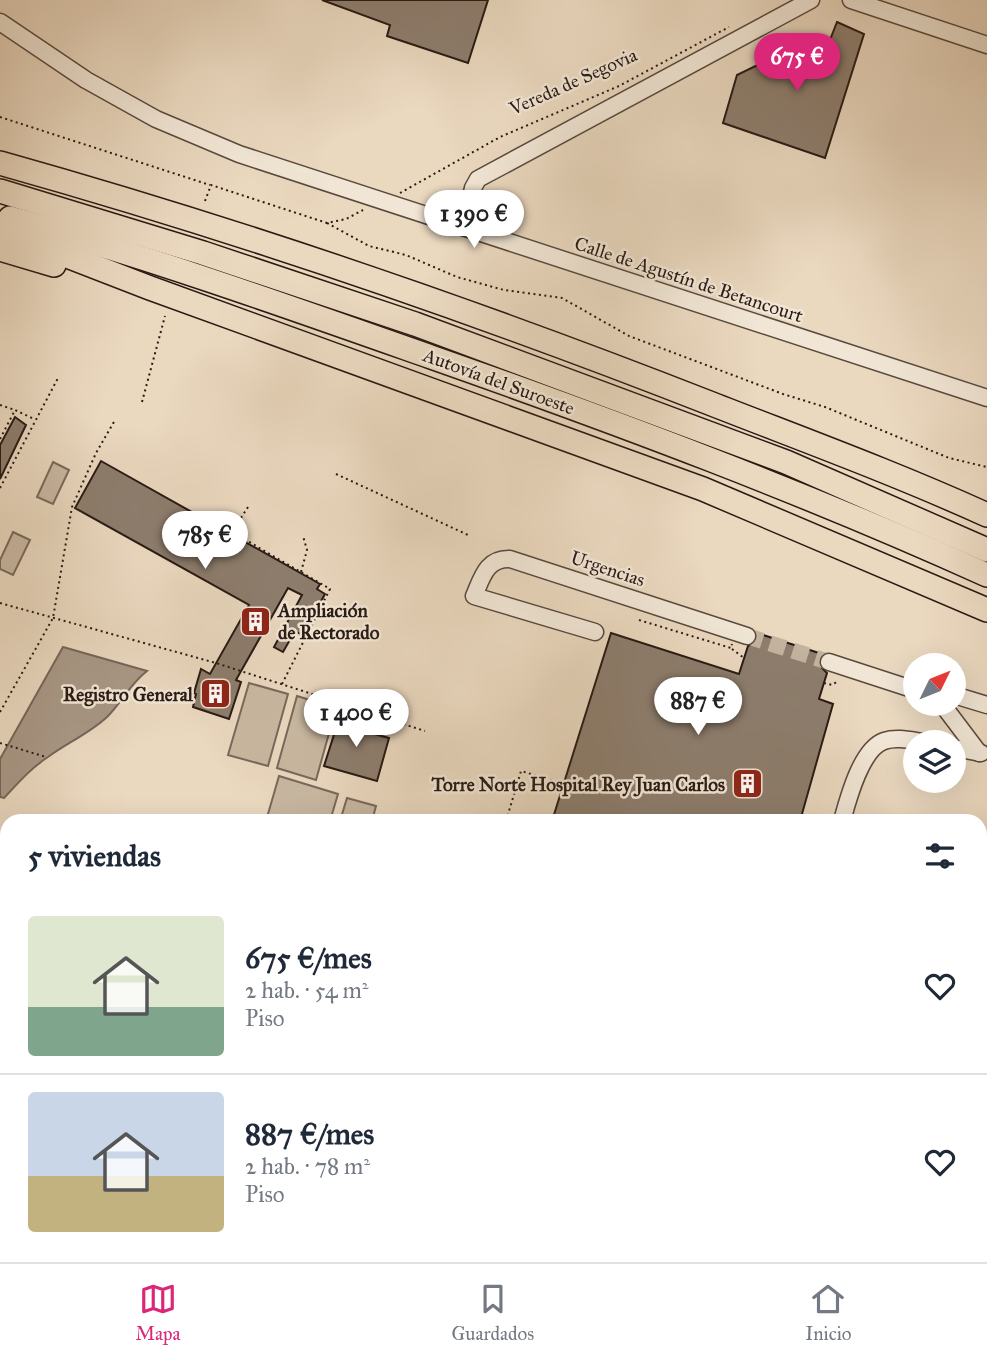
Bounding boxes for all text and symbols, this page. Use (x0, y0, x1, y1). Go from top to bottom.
pin: 675 € (748, 34, 846, 93)
text: 675 € (770, 42, 824, 70)
street label: Vereda de Segovia (505, 43, 642, 121)
pin: 1 390 € (409, 190, 539, 250)
text: 1 390 € (440, 199, 508, 227)
street label: Calle de Agustín de Betancourt (571, 232, 806, 328)
street label: Autovía del Suroeste (419, 343, 578, 420)
pin: 785 € (156, 512, 254, 571)
text: 785 € (178, 520, 232, 548)
street label: Urgencias (567, 546, 648, 592)
place label: Ampliación de Rectorado (276, 599, 380, 644)
building icon: Ampliación de Rectorado (238, 604, 272, 638)
north arrow (903, 653, 966, 716)
map controls (903, 653, 966, 793)
building icon: Registro General (199, 677, 233, 711)
pin: 887 € (649, 678, 747, 737)
place label: Registro General (63, 683, 194, 707)
text: 887 € (670, 686, 726, 714)
pin: 1 400 € (291, 690, 421, 749)
text: 1 400 € (320, 698, 392, 726)
button: layers (903, 730, 966, 793)
building icon: Torre Norte Hospital Rey Juan Carlos (731, 767, 765, 801)
place label: Torre Norte Hospital Rey Juan Carlos (430, 773, 725, 797)
icon: filters (921, 837, 959, 875)
text: 5 viviendas (28, 838, 161, 874)
text: 675 €/mes (245, 940, 372, 976)
icon: home (84, 944, 168, 1028)
icon: heart (921, 967, 959, 1005)
text: 2 hab. · 54 m² (245, 976, 369, 1004)
text: Piso (245, 1004, 285, 1032)
text: 887 €/mes (245, 1116, 374, 1152)
icon: home (84, 1120, 168, 1204)
icon: heart (921, 1143, 959, 1181)
text: 2 hab. · 78 m² (245, 1152, 370, 1180)
text: Piso (245, 1180, 285, 1208)
tab: Mapa (135, 1280, 181, 1345)
tab: Guardados (451, 1280, 534, 1345)
tab: Inicio (805, 1280, 852, 1345)

